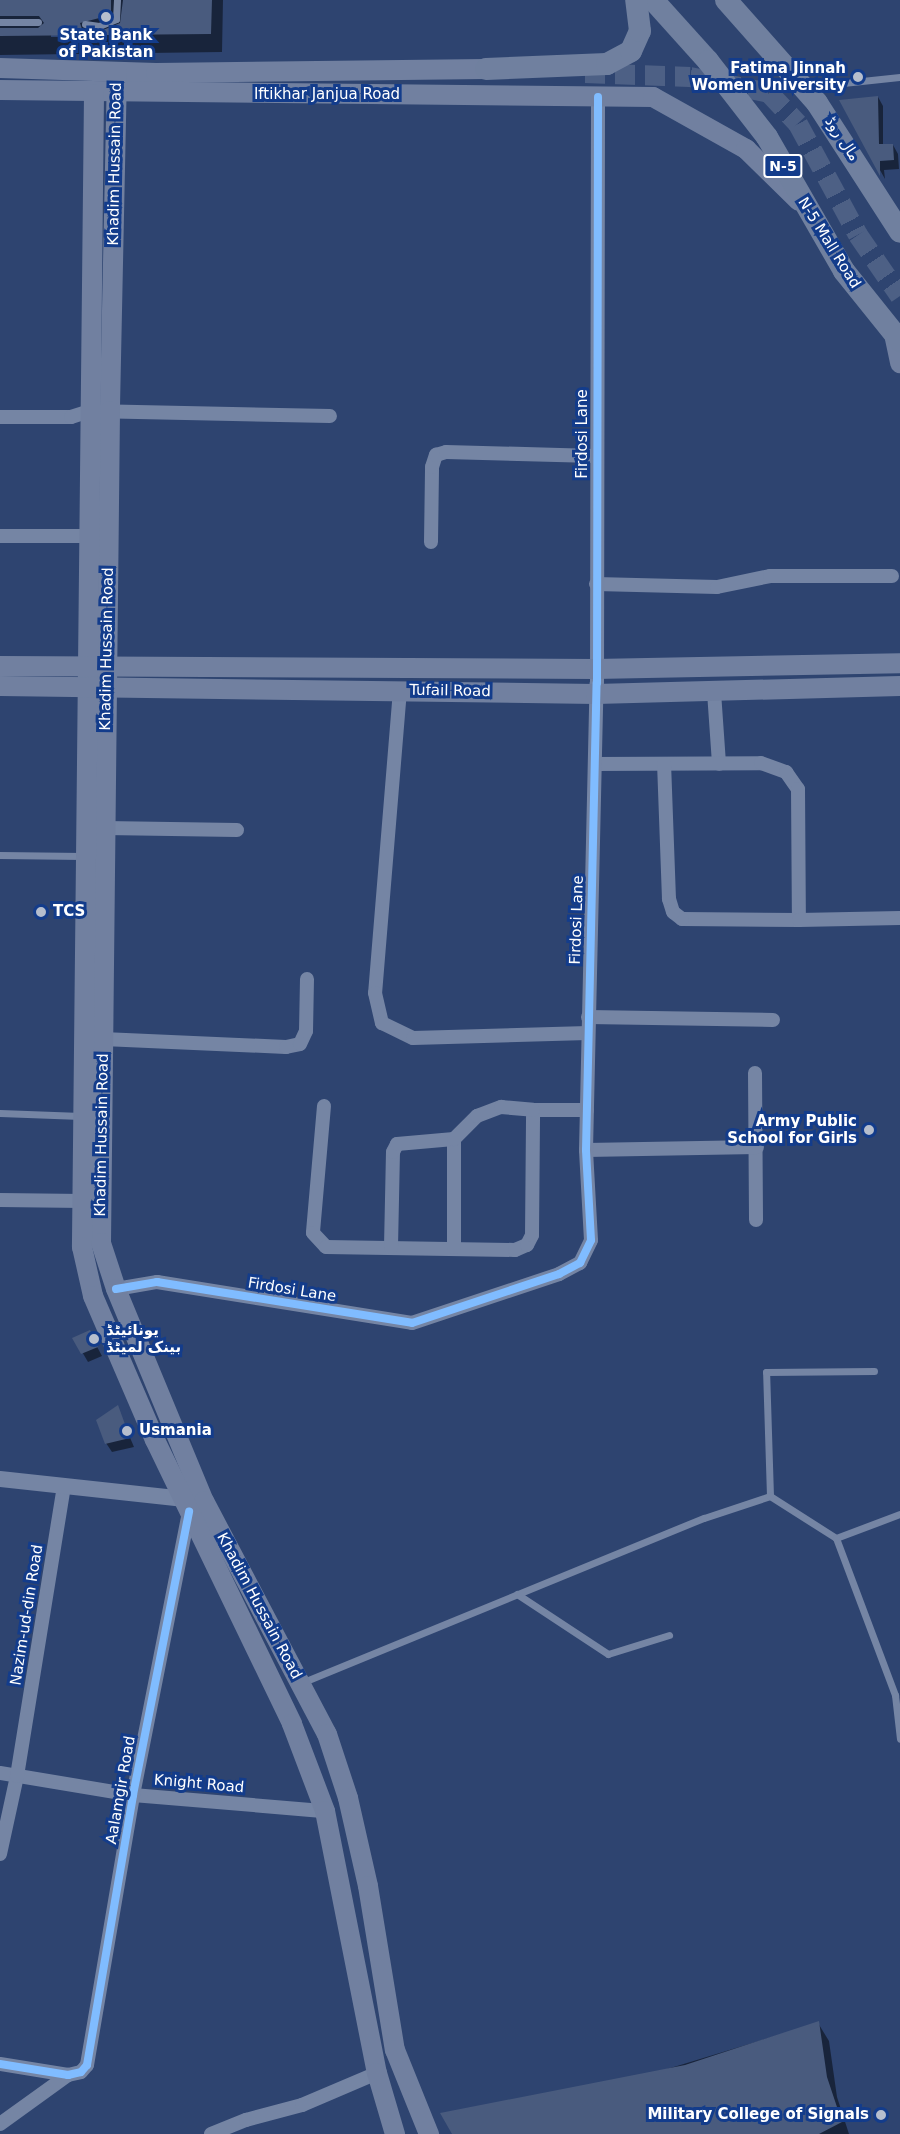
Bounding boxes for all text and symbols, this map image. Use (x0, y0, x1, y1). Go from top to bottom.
marker: State Bank of Pakistan (99, 10, 113, 24)
place label: State Bank of Pakistan (59, 26, 153, 61)
place label: Fatima Jinnah Women University (692, 59, 846, 94)
marker: Fatima Jinnah Women University (851, 70, 865, 84)
street label: Khadim Hussain Road (105, 82, 125, 246)
street label: Iftikhar Janjua Road (254, 86, 400, 104)
street label: مال روڈ (821, 113, 863, 165)
road number: N-5 (762, 155, 804, 177)
street label: N-5 Mall Road (794, 194, 864, 292)
street label: Firdosi Lane (574, 389, 592, 479)
street label: Khadim Hussain Road (97, 567, 117, 731)
street label: Tufail Road (409, 681, 491, 701)
street label: Firdosi Lane (566, 875, 588, 965)
place label: TCS (53, 903, 85, 921)
marker: TCS (34, 905, 48, 919)
street label: Khadim Hussain Road (92, 1053, 112, 1217)
place label: Army Public School for Girls (727, 1112, 857, 1147)
marker: Army Public School for Girls (862, 1123, 876, 1137)
street label: Firdosi Lane (246, 1274, 338, 1306)
place label: یونائیٹڈ بینک لمیٹڈ (106, 1321, 181, 1356)
marker: یونائیٹڈ بینک لمیٹڈ (87, 1332, 101, 1346)
place label: Usmania (139, 1422, 212, 1440)
marker: Usmania (120, 1424, 134, 1438)
street label: Khadim Hussain Road (213, 1530, 305, 1682)
street label: Nazim-ud-din Road (7, 1543, 47, 1687)
street label: Aalamgir Road (103, 1734, 139, 1846)
street label: Knight Road (153, 1771, 245, 1797)
place label: Military College of Signals (647, 2106, 869, 2124)
marker: Military College of Signals (874, 2108, 888, 2122)

